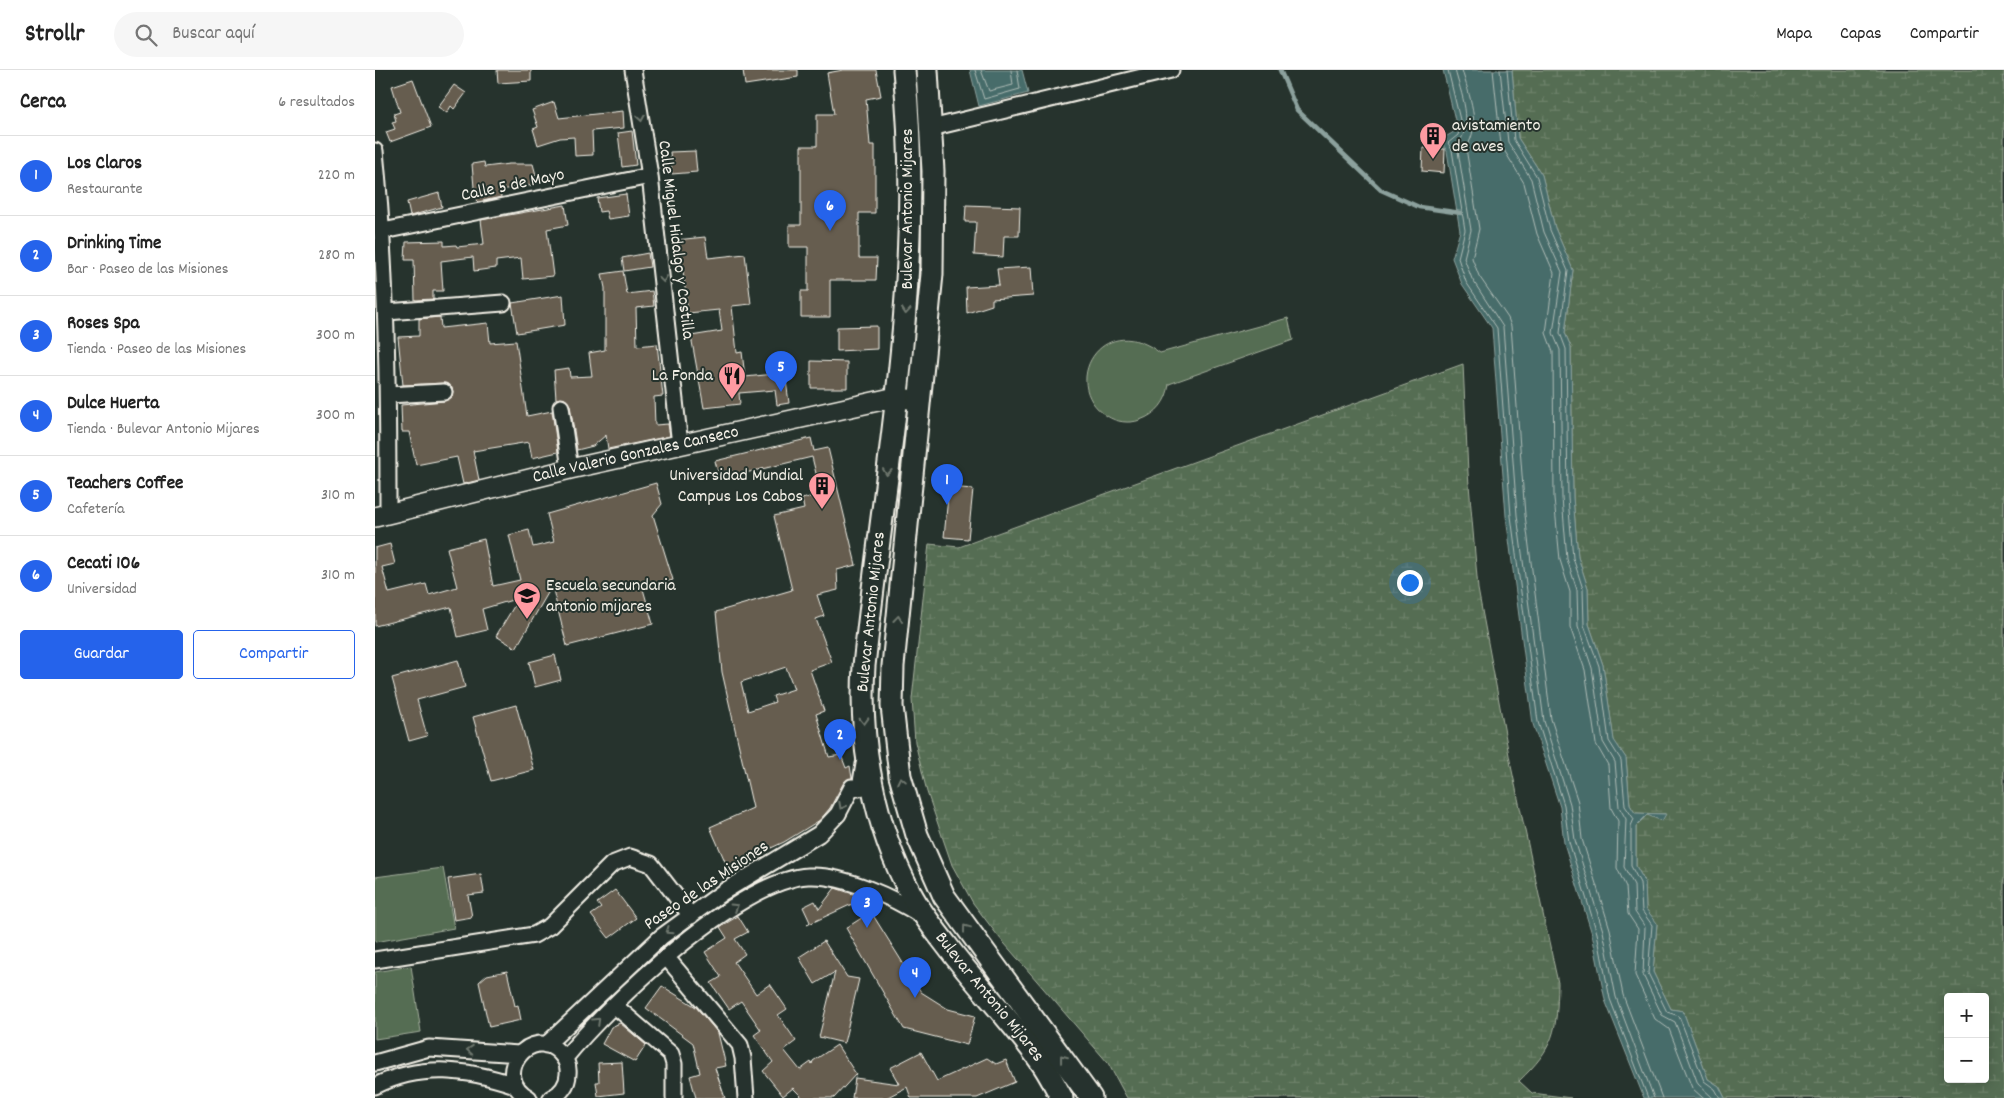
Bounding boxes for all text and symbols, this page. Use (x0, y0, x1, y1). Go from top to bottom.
search box (114, 12, 464, 57)
text: Strollr (25, 18, 84, 52)
icon: search (132, 21, 160, 49)
text: Buscar aquí (172, 21, 255, 48)
text: Mapa (1776, 22, 1812, 47)
text: Capas (1840, 22, 1882, 47)
text: Compartir (1910, 22, 1979, 47)
text: Cerca (20, 88, 66, 118)
text: 6 resultados (278, 91, 355, 114)
one-way arrow (635, 114, 645, 122)
place label: avistamiento de aves (1452, 114, 1540, 160)
building icon: avistamiento de aves (1418, 121, 1448, 160)
street label: Bulevar Antonio Mijares (896, 129, 921, 289)
street label: Calle Miguel Hidalgo y Costilla (650, 139, 700, 341)
text: Los Claros (67, 151, 142, 178)
street label: Calle 5 de Mayo (459, 163, 567, 209)
text: 1 (34, 164, 38, 187)
text: 220 m (318, 164, 355, 187)
text: Restaurante (67, 178, 143, 201)
pin: 6 (814, 190, 846, 231)
text: Drinking Time (67, 231, 161, 258)
text: 2 (33, 244, 40, 267)
text: 280 m (318, 244, 355, 267)
text: Bar · Paseo de las Misiones (67, 258, 229, 281)
one-way arrow (657, 275, 668, 283)
one-way arrow (901, 307, 912, 315)
text: Roses Spa (67, 311, 139, 338)
text: 3 (32, 324, 40, 347)
text: 300 m (316, 324, 355, 347)
text: Tienda · Paseo de las Misiones (67, 338, 246, 361)
pin: 5 (765, 351, 797, 392)
restaurant icon: La Fonda (717, 361, 747, 400)
place label: La Fonda (652, 364, 714, 389)
text: Dulce Huerta (67, 391, 159, 418)
text: 4 (33, 404, 39, 427)
text: 300 m (316, 404, 355, 427)
text: Tienda · Bulevar Antonio Mijares (67, 418, 260, 441)
street label: Calle Valerio Gonzales Canseco (530, 420, 741, 490)
place label: Universidad Mundial Campus Los Cabos (669, 464, 804, 510)
pin: 1 (931, 464, 963, 505)
one-way arrow (882, 468, 893, 476)
text: Teachers Coffee (67, 471, 183, 498)
building icon: Universidad Mundial Campus Los Cabos (807, 471, 837, 510)
text: 5 (32, 484, 40, 507)
text: 310 m (321, 484, 355, 507)
text: Cafetería (67, 498, 124, 521)
street label: Bulevar Antonio Mijares (851, 531, 893, 693)
text: Cecati 106 (67, 551, 140, 578)
text: 6 (32, 564, 40, 587)
text: 310 m (321, 564, 355, 587)
your location (1397, 570, 1423, 596)
place label: Escuela secundaria antonio mijares (546, 574, 676, 620)
text: Universidad (67, 578, 137, 601)
school or university icon: Escuela secundaria antonio mijares (512, 581, 542, 620)
one-way arrow (892, 614, 903, 622)
button: Guardar (20, 630, 183, 679)
button: Compartir (193, 630, 355, 679)
one-way arrow (858, 717, 869, 725)
pin: 2 (824, 719, 856, 760)
one-way arrow (896, 776, 907, 785)
one-way arrow (838, 801, 848, 810)
street label: Paseo de las Misiones (640, 835, 774, 937)
pin: 3 (851, 887, 883, 928)
one-way arrow (730, 903, 739, 913)
one-way arrow (665, 925, 675, 934)
one-way arrow (963, 925, 971, 934)
street label: Bulevar Antonio Mijares (929, 927, 1050, 1067)
pin: 4 (899, 957, 931, 998)
map controls (1944, 993, 1989, 1083)
button: + (1944, 993, 1989, 1038)
one-way arrow (591, 1018, 600, 1027)
button: − (1944, 1038, 1989, 1083)
one-way arrow (466, 1044, 474, 1055)
one-way arrow (1060, 1055, 1068, 1064)

